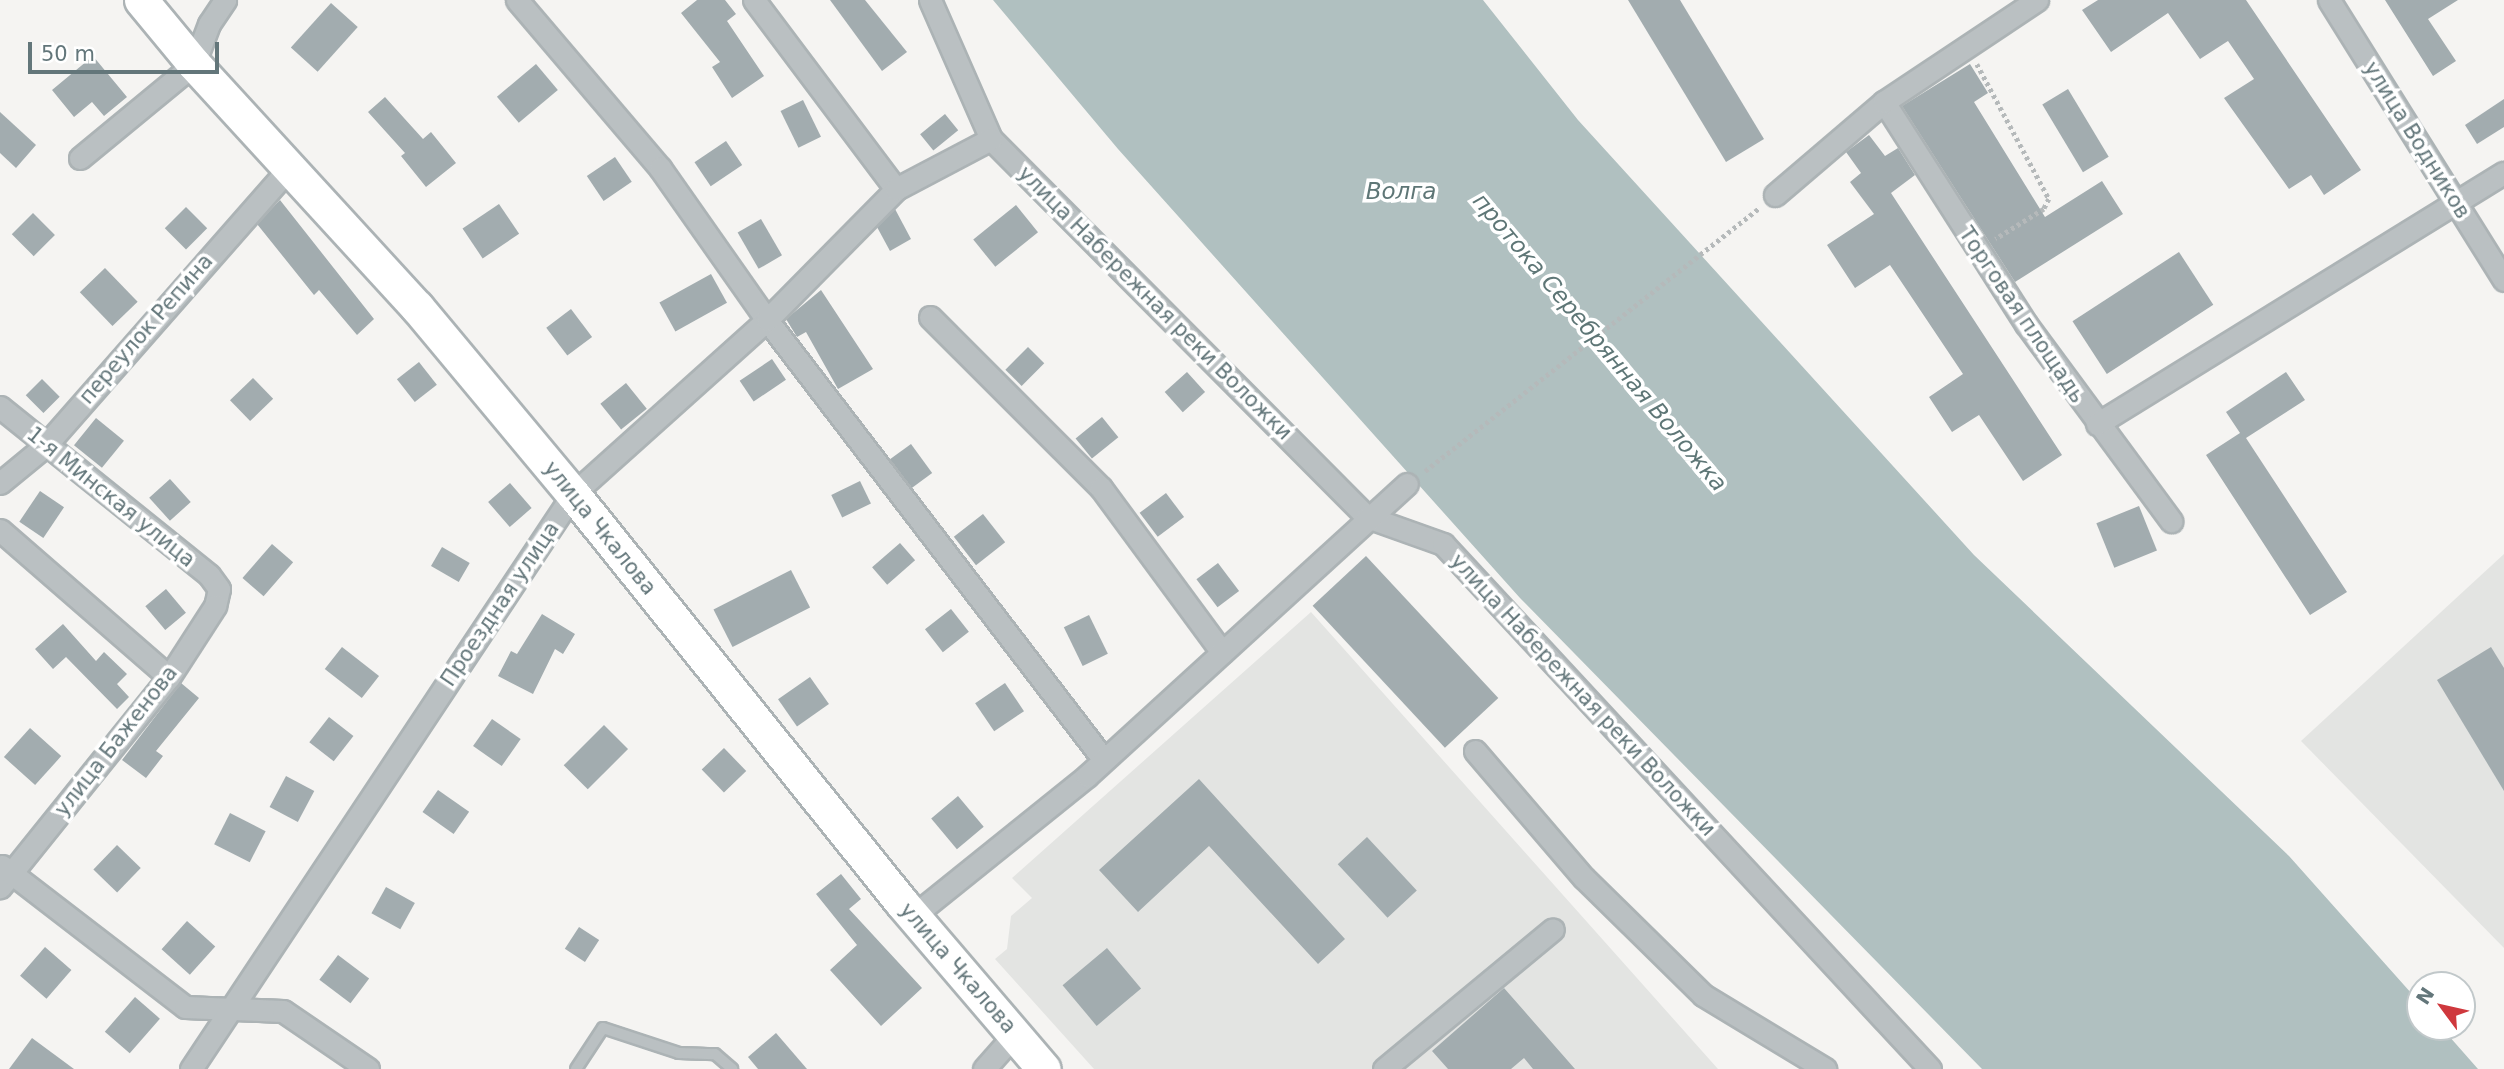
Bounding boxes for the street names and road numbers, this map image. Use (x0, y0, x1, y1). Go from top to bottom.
street label: улица Водников (2359, 57, 2475, 223)
street label: улица Набережная реки Воложки (1013, 161, 1297, 445)
street label: Торговая площадь (1954, 222, 2090, 408)
street label: переулок Репина (74, 249, 218, 409)
street label: 1-я Минская улица (22, 422, 200, 572)
street label: улица Чкалова (538, 456, 662, 600)
street label: Проездная улица (436, 517, 564, 691)
street label: улица Набережная реки Воложки (1445, 549, 1721, 841)
street label: улица Баженова (49, 661, 183, 821)
street label: улица Чкалова (894, 898, 1022, 1038)

